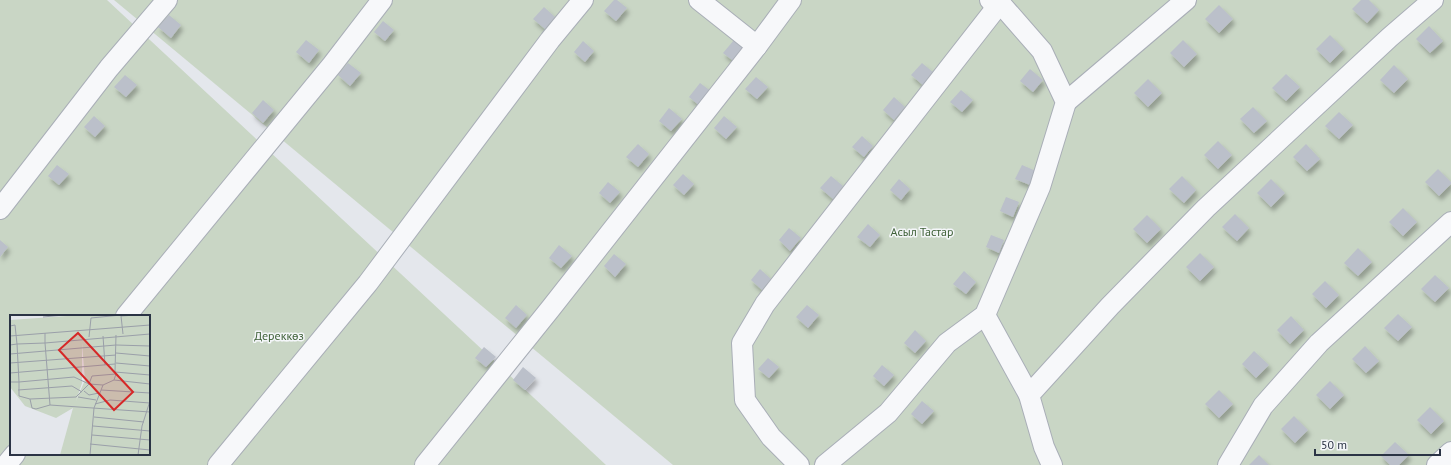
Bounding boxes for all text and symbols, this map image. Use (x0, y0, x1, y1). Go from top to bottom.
park label: Асыл Тастар (891, 224, 953, 239)
inset map (10, 315, 150, 455)
park label: Дереккөз (254, 328, 304, 343)
scale bar (1315, 431, 1440, 457)
text: 50 m (1321, 437, 1347, 452)

